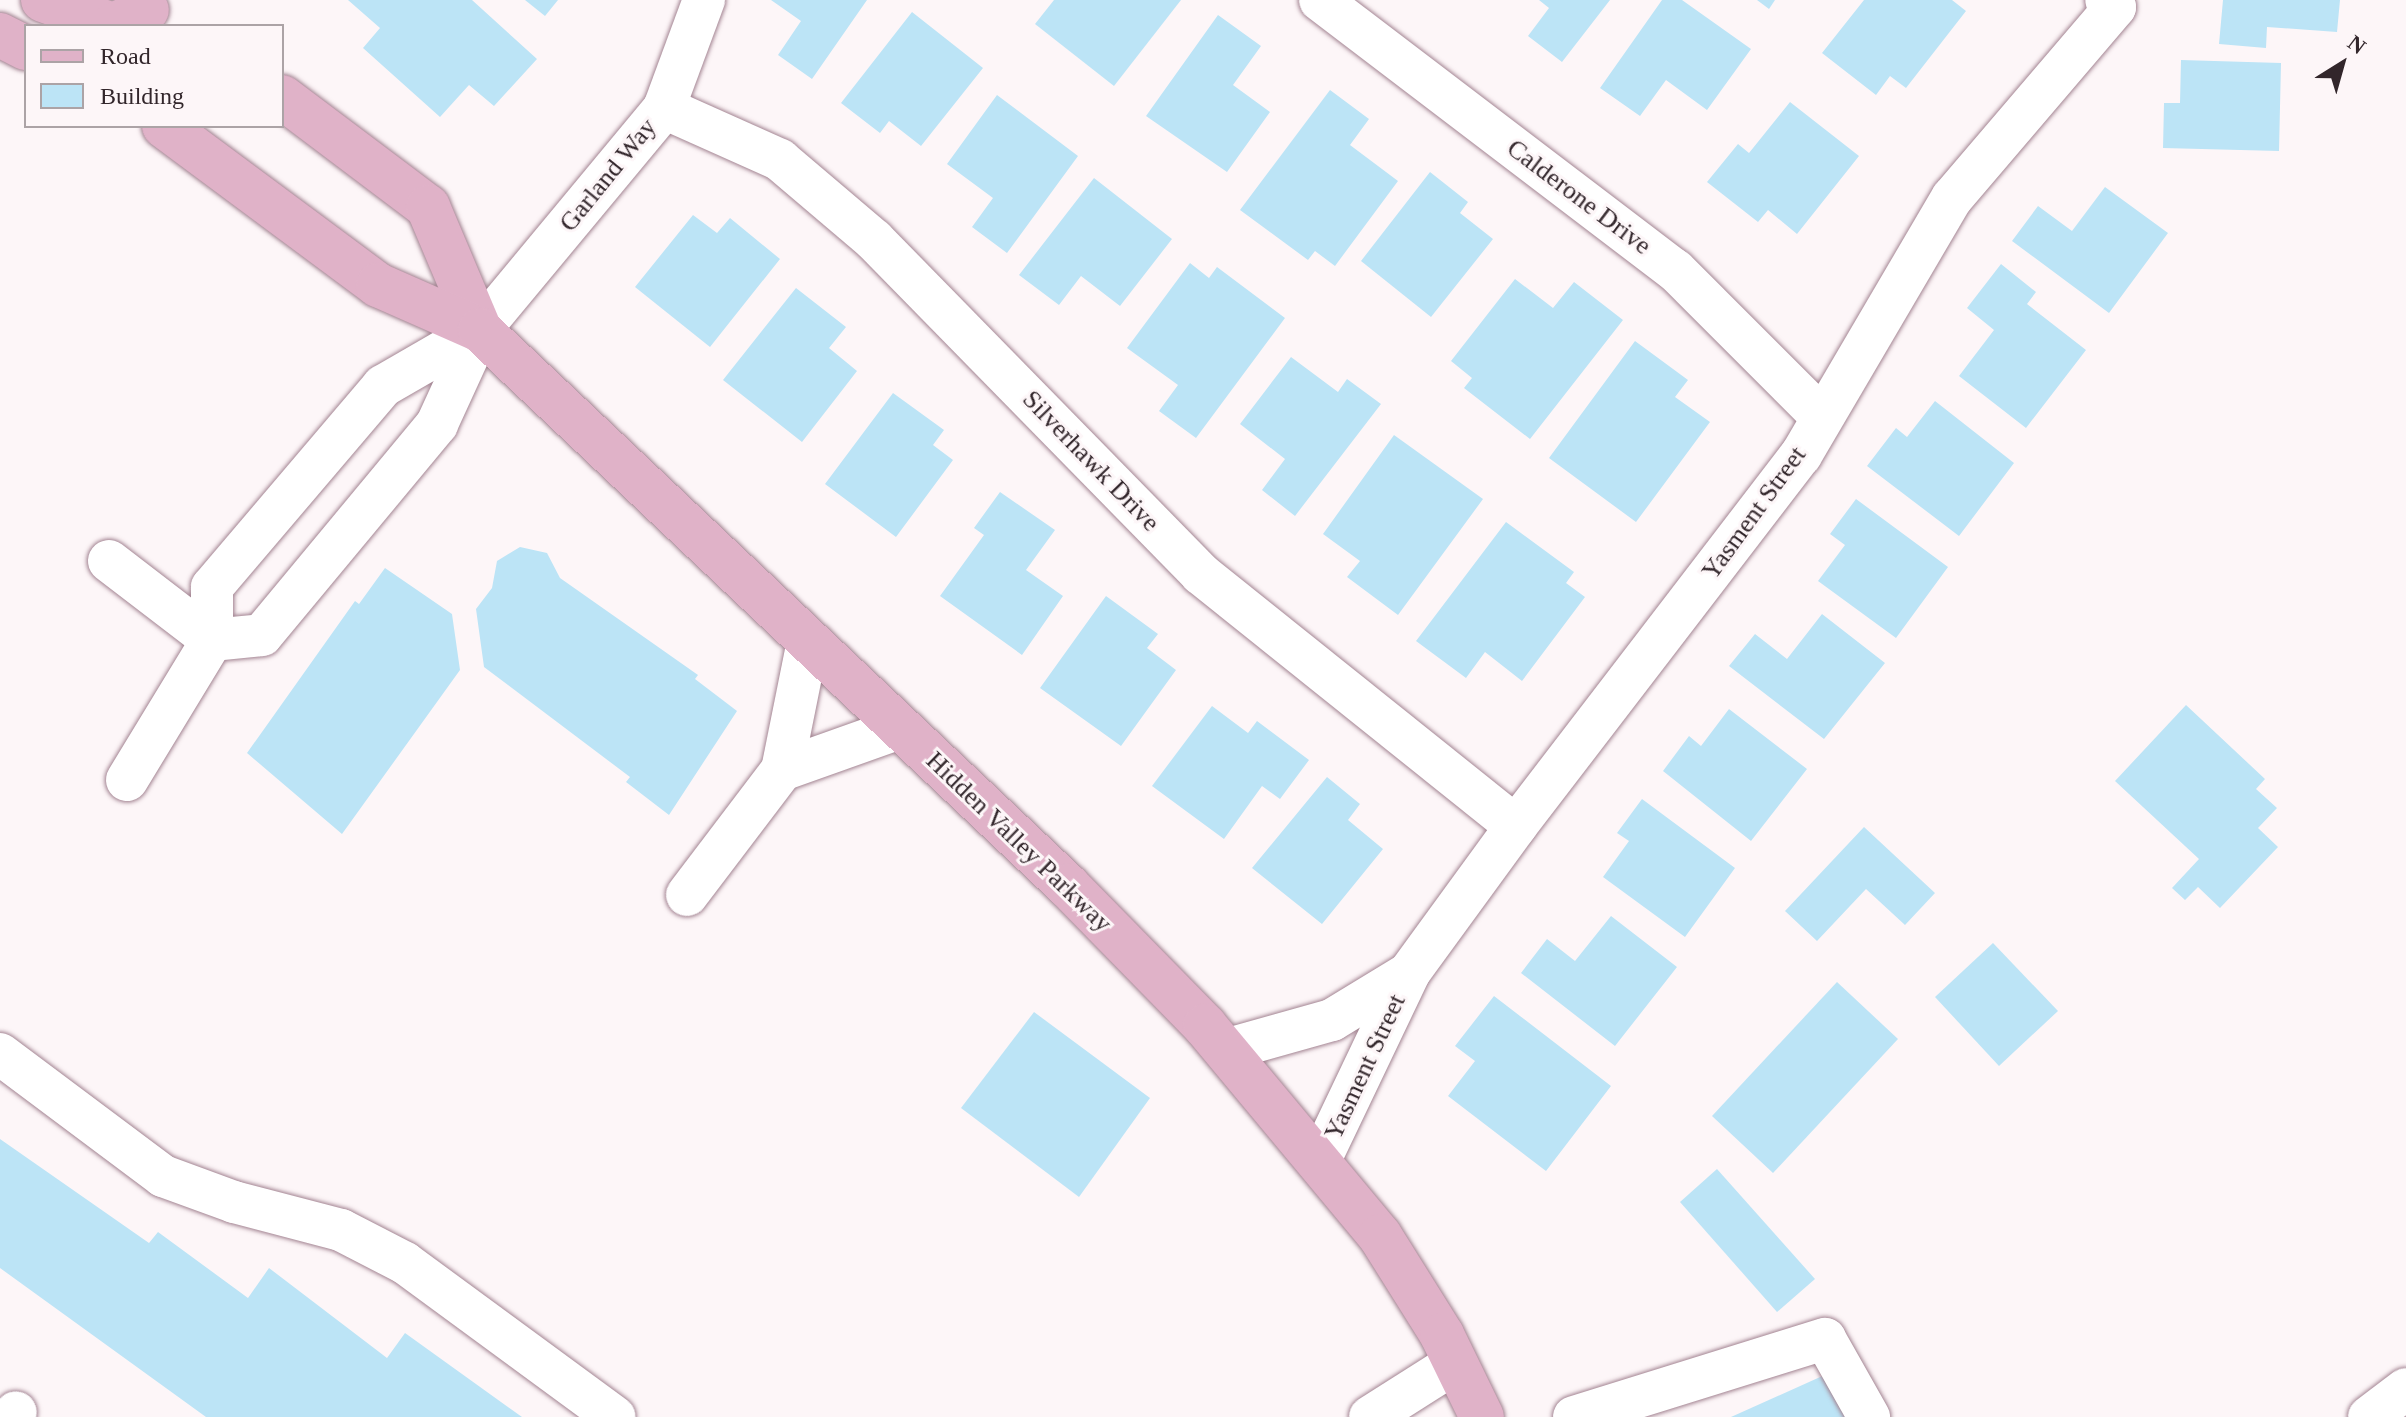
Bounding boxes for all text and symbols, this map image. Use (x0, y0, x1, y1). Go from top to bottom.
legend (24, 24, 284, 128)
north arrow (2302, 24, 2382, 104)
text: N (2343, 30, 2371, 59)
text: Road (100, 43, 151, 69)
text: Building (100, 83, 184, 109)
street label: Garland Way (553, 112, 663, 238)
street label: Calderone Drive (1501, 133, 1657, 261)
street label: Silverhawk Drive (1016, 384, 1166, 538)
street label: Yasment Street (1695, 440, 1813, 586)
street label: Hidden Valley Parkway (919, 745, 1119, 939)
street label: Yasment Street (1318, 989, 1412, 1145)

